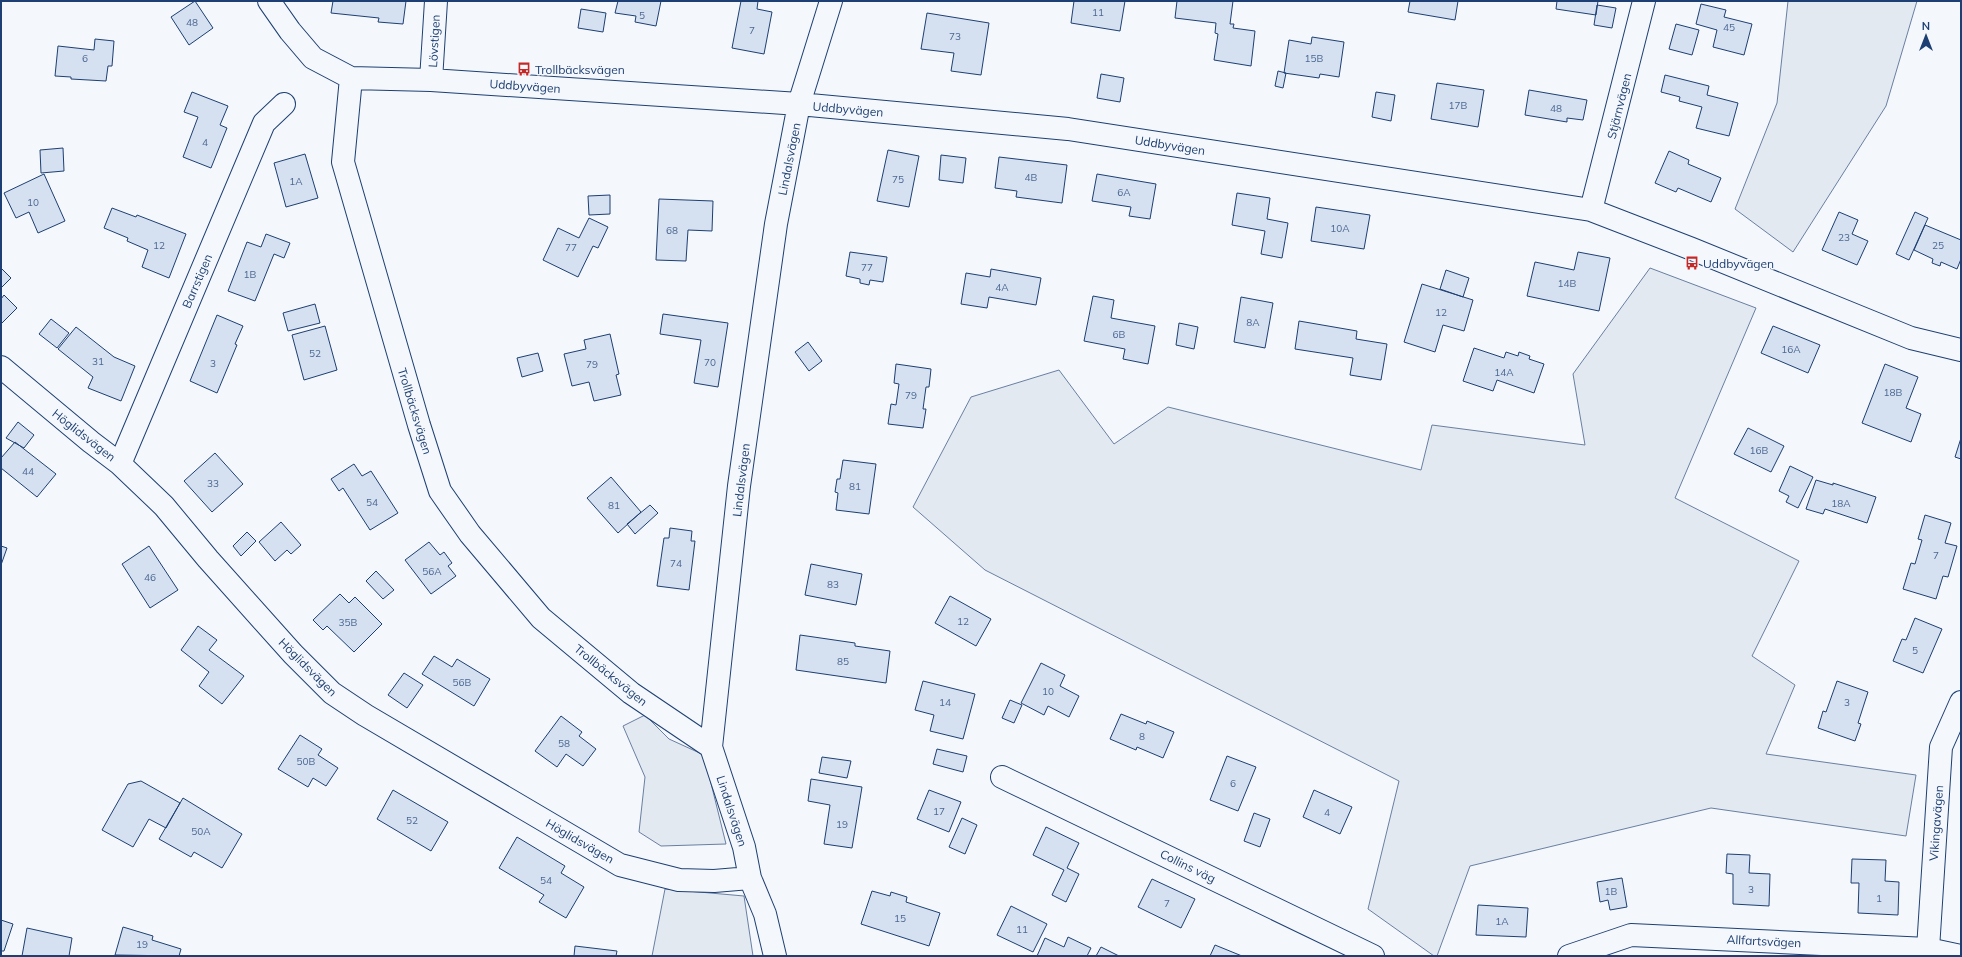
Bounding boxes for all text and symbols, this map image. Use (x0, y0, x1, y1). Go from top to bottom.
house number: 11 (1092, 6, 1104, 19)
house number: 5 (639, 9, 645, 22)
street label: Lövstigen (425, 14, 443, 68)
house number: 48 (186, 16, 198, 29)
north arrow (1906, 16, 1946, 56)
text: N (1922, 19, 1930, 33)
house number: 45 (1723, 21, 1735, 34)
house number: 7 (749, 24, 755, 37)
house number: 73 (949, 30, 961, 43)
house number: 6 (82, 52, 88, 65)
house number: 15B (1305, 52, 1324, 65)
bus stop icon: Trollbäcksvägen (516, 61, 532, 77)
place label: Trollbäcksvägen (535, 62, 625, 77)
street label: Stjärnvägen (1604, 71, 1634, 141)
street label: Uddbyvägen (489, 76, 561, 96)
street label: Uddbyvägen (812, 98, 884, 120)
house number: 17B (1449, 99, 1468, 112)
house number: 48 (1550, 102, 1562, 115)
street label: Lindalsvägen (775, 121, 803, 197)
street label: Uddbyvägen (1134, 132, 1206, 158)
house number: 4 (202, 136, 208, 149)
house number: 4B (1025, 171, 1038, 184)
house number: 75 (892, 173, 904, 186)
house number: 1A (289, 175, 303, 188)
house number: 6A (1117, 186, 1131, 199)
house number: 10 (27, 196, 39, 209)
house number: 10A (1330, 222, 1350, 235)
house number: 68 (666, 224, 678, 237)
house number: 23 (1838, 231, 1850, 244)
house number: 12 (153, 239, 165, 252)
house number: 25 (1932, 239, 1944, 252)
house number: 77 (565, 241, 577, 254)
street label: Barrstigen (179, 251, 215, 311)
bus stop icon: Uddbyvägen (1684, 255, 1700, 271)
place label: Uddbyvägen (1703, 256, 1774, 271)
house number: 77 (861, 261, 873, 274)
house number: 1B (244, 268, 257, 281)
house number: 14B (1558, 277, 1577, 290)
house number: 4A (995, 281, 1009, 294)
house number: 12 (1435, 306, 1447, 319)
house number: 8A (1246, 316, 1260, 329)
house number: 6B (1113, 328, 1126, 341)
house number: 16A (1781, 343, 1801, 356)
house number: 52 (309, 347, 321, 360)
house number: 31 (92, 355, 104, 368)
house number: 70 (704, 356, 716, 369)
house number: 3 (210, 357, 216, 370)
house number: 79 (586, 358, 598, 371)
street label: Trollbäcksvägen (395, 366, 435, 456)
house number: 14A (1494, 366, 1514, 379)
house number: 18B (1884, 386, 1903, 399)
house number: 79 (905, 389, 917, 402)
street label: Höglidsvägen (49, 406, 119, 464)
street label: Lindalsvägen (729, 442, 753, 518)
house number: 16B (1750, 444, 1769, 457)
house number: 44 (22, 465, 34, 478)
house number: 33 (207, 477, 219, 490)
house number: 81 (849, 480, 861, 493)
house number: 54 (366, 496, 378, 509)
house number: 18A (1831, 497, 1851, 510)
house number: 81 (608, 499, 620, 512)
house number: 7 (1933, 549, 1939, 562)
house number: 74 (670, 557, 682, 570)
house number: 56A (422, 565, 442, 578)
house number: 46 (144, 571, 156, 584)
house number: 83 (827, 578, 839, 591)
house number: 12 (957, 615, 969, 628)
house number: 35B (339, 616, 358, 629)
street label: Höglidsvägen (276, 635, 340, 699)
street label: Trollbäcksvägen (571, 641, 651, 709)
house number: 5 (1912, 644, 1918, 657)
house number: 85 (837, 655, 849, 668)
house number: 56B (453, 676, 472, 689)
house number: 10 (1042, 685, 1054, 698)
house number: 14 (939, 696, 951, 709)
house number: 3 (1844, 696, 1850, 709)
house number: 8 (1139, 730, 1145, 743)
house number: 58 (558, 737, 570, 750)
house number: 50B (297, 755, 316, 768)
street label: Lindalsvägen (713, 774, 751, 848)
house number: 6 (1230, 777, 1236, 790)
street label: Vikingavägen (1926, 785, 1946, 861)
house number: 17 (933, 805, 945, 818)
house number: 4 (1324, 806, 1330, 819)
house number: 52 (406, 814, 418, 827)
street label: Höglidsvägen (543, 815, 617, 867)
house number: 19 (836, 818, 848, 831)
house number: 50A (191, 825, 211, 838)
street label: Collins väg (1158, 846, 1218, 886)
house number: 54 (540, 874, 552, 887)
house number: 3 (1748, 883, 1754, 896)
house number: 1B (1605, 885, 1618, 898)
house number: 1 (1876, 892, 1882, 905)
house number: 7 (1164, 897, 1170, 910)
house number: 15 (894, 912, 906, 925)
house number: 1A (1495, 915, 1509, 928)
house number: 11 (1016, 923, 1028, 936)
street label: Allfartsvägen (1726, 932, 1802, 950)
house number: 19 (136, 938, 148, 951)

